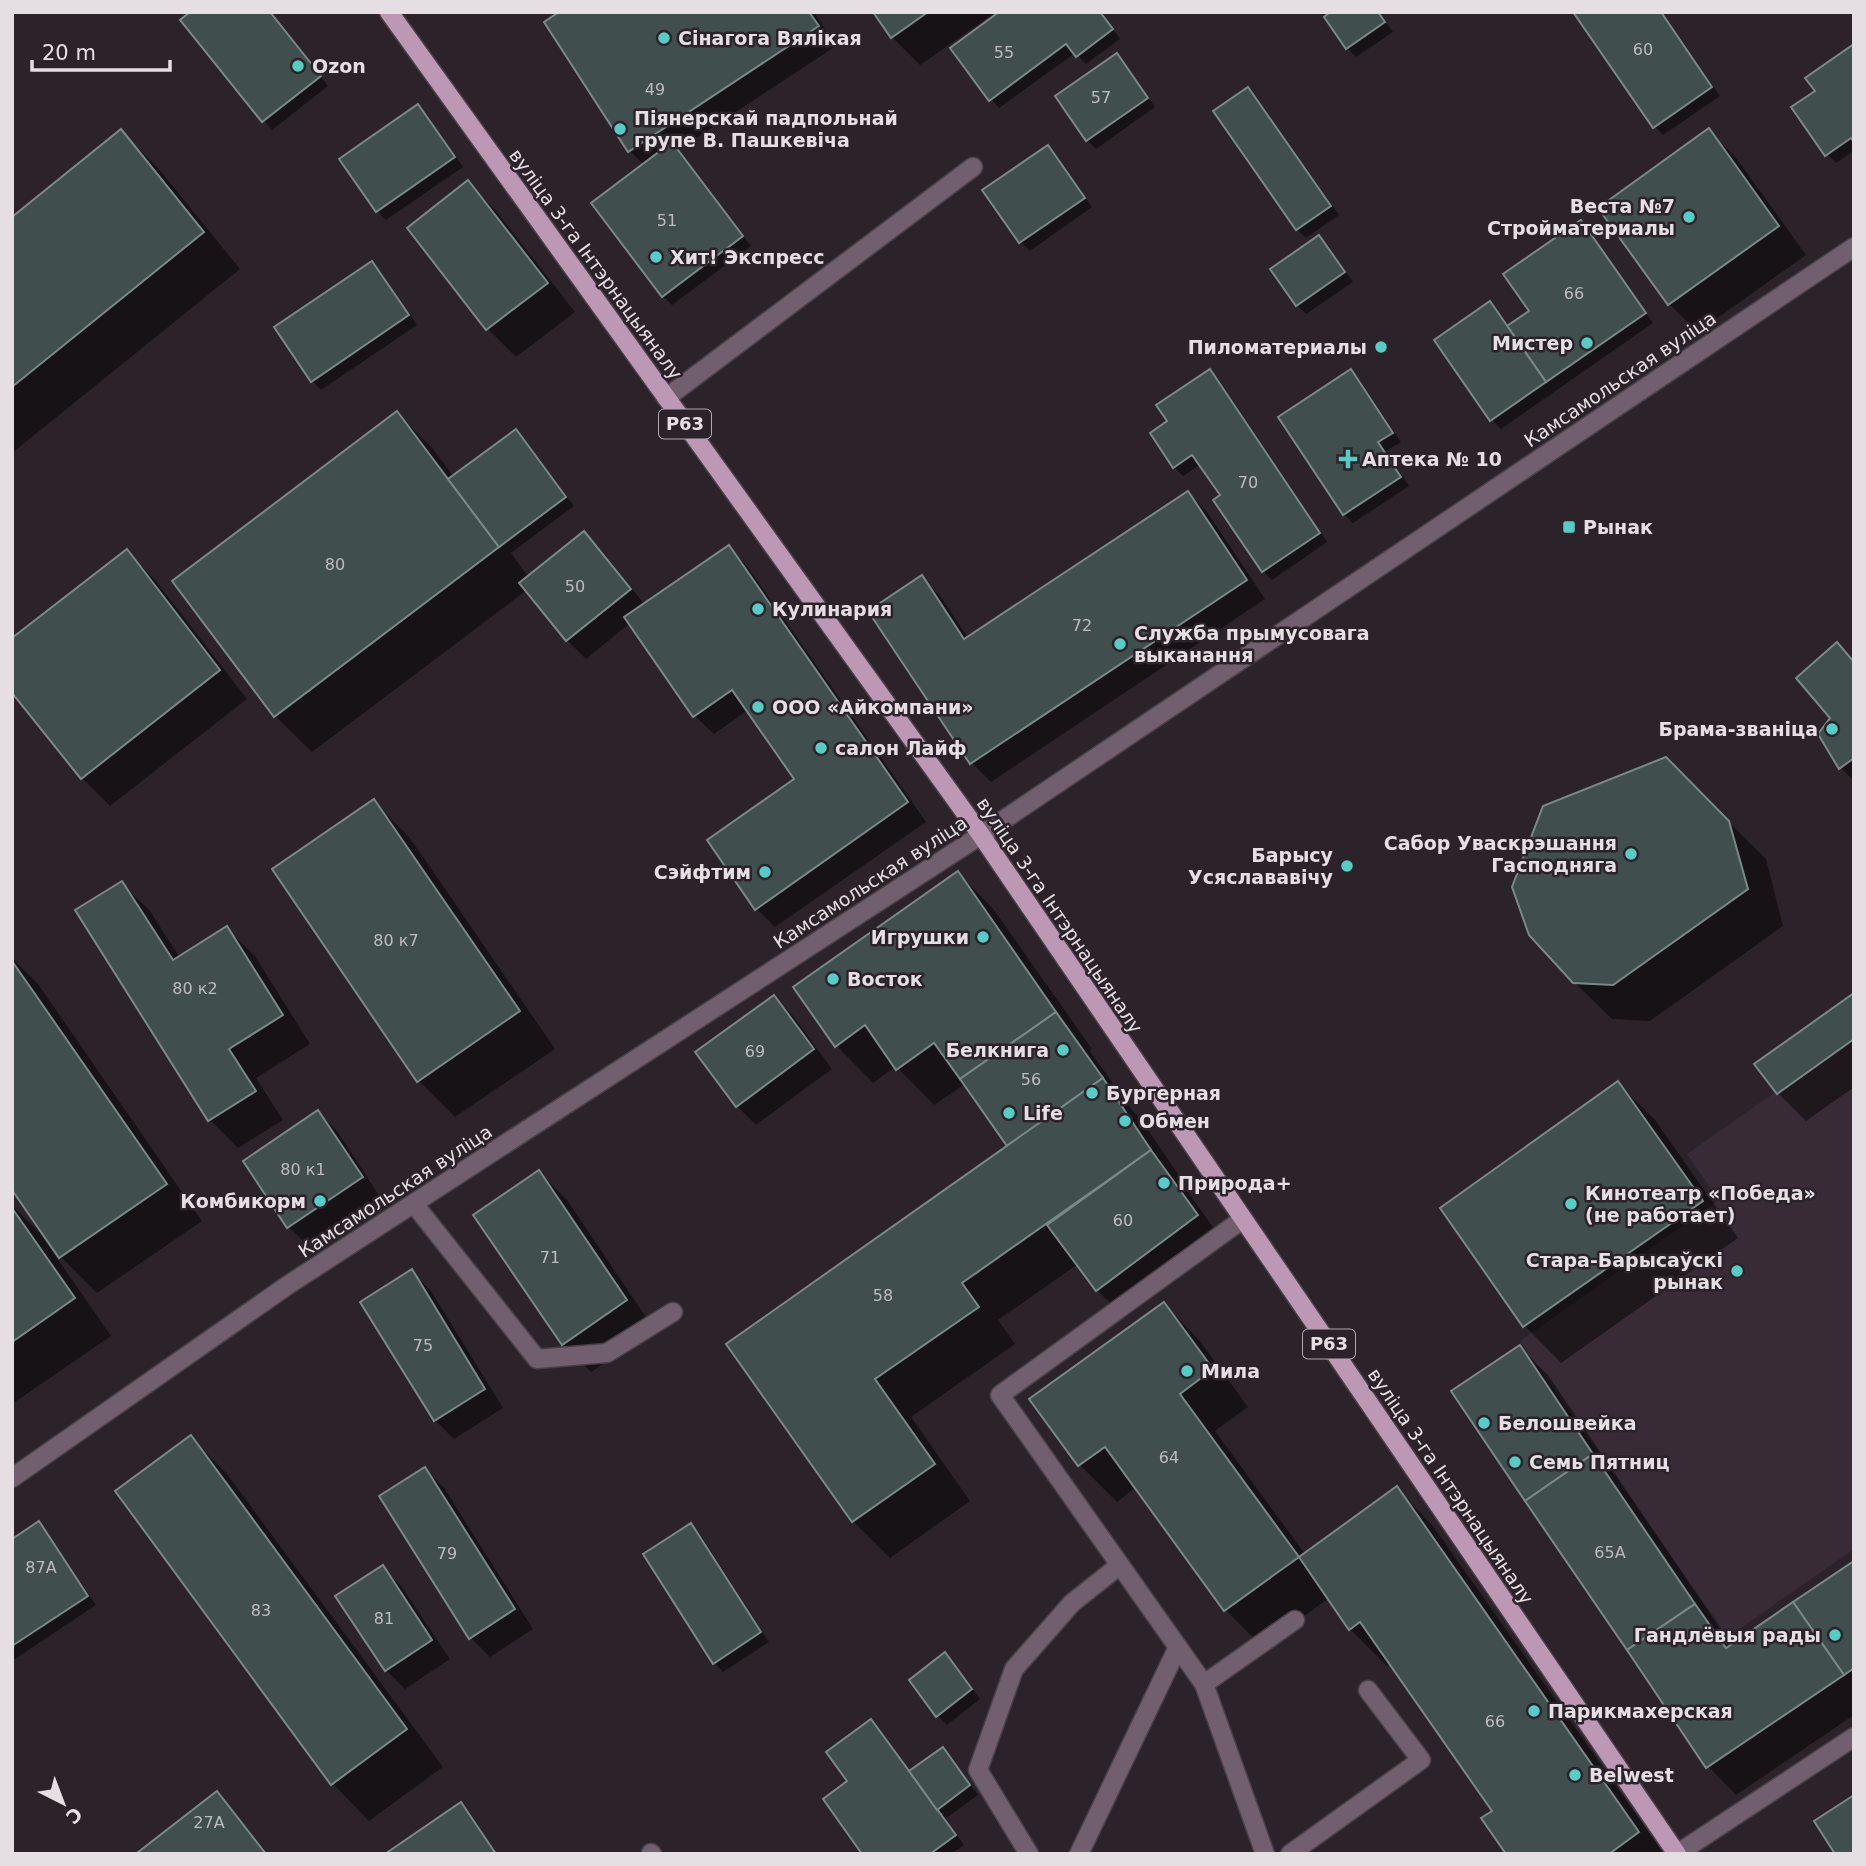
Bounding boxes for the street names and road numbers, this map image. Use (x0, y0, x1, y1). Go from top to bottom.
street label: вуліца 3-га Інтэрнацыяналу (505, 144, 687, 384)
street label: Камсамольская вуліца (1520, 307, 1720, 451)
road number: Р63 (659, 410, 711, 438)
street label: вуліца 3-га Інтэрнацыяналу (973, 793, 1147, 1037)
street label: Камсамольская вуліца (769, 811, 971, 953)
street label: Камсамольская вуліца (294, 1120, 496, 1262)
road number: Р63 (1303, 1330, 1355, 1358)
street label: вуліца 3-га Інтэрнацыяналу (1364, 1364, 1538, 1608)

